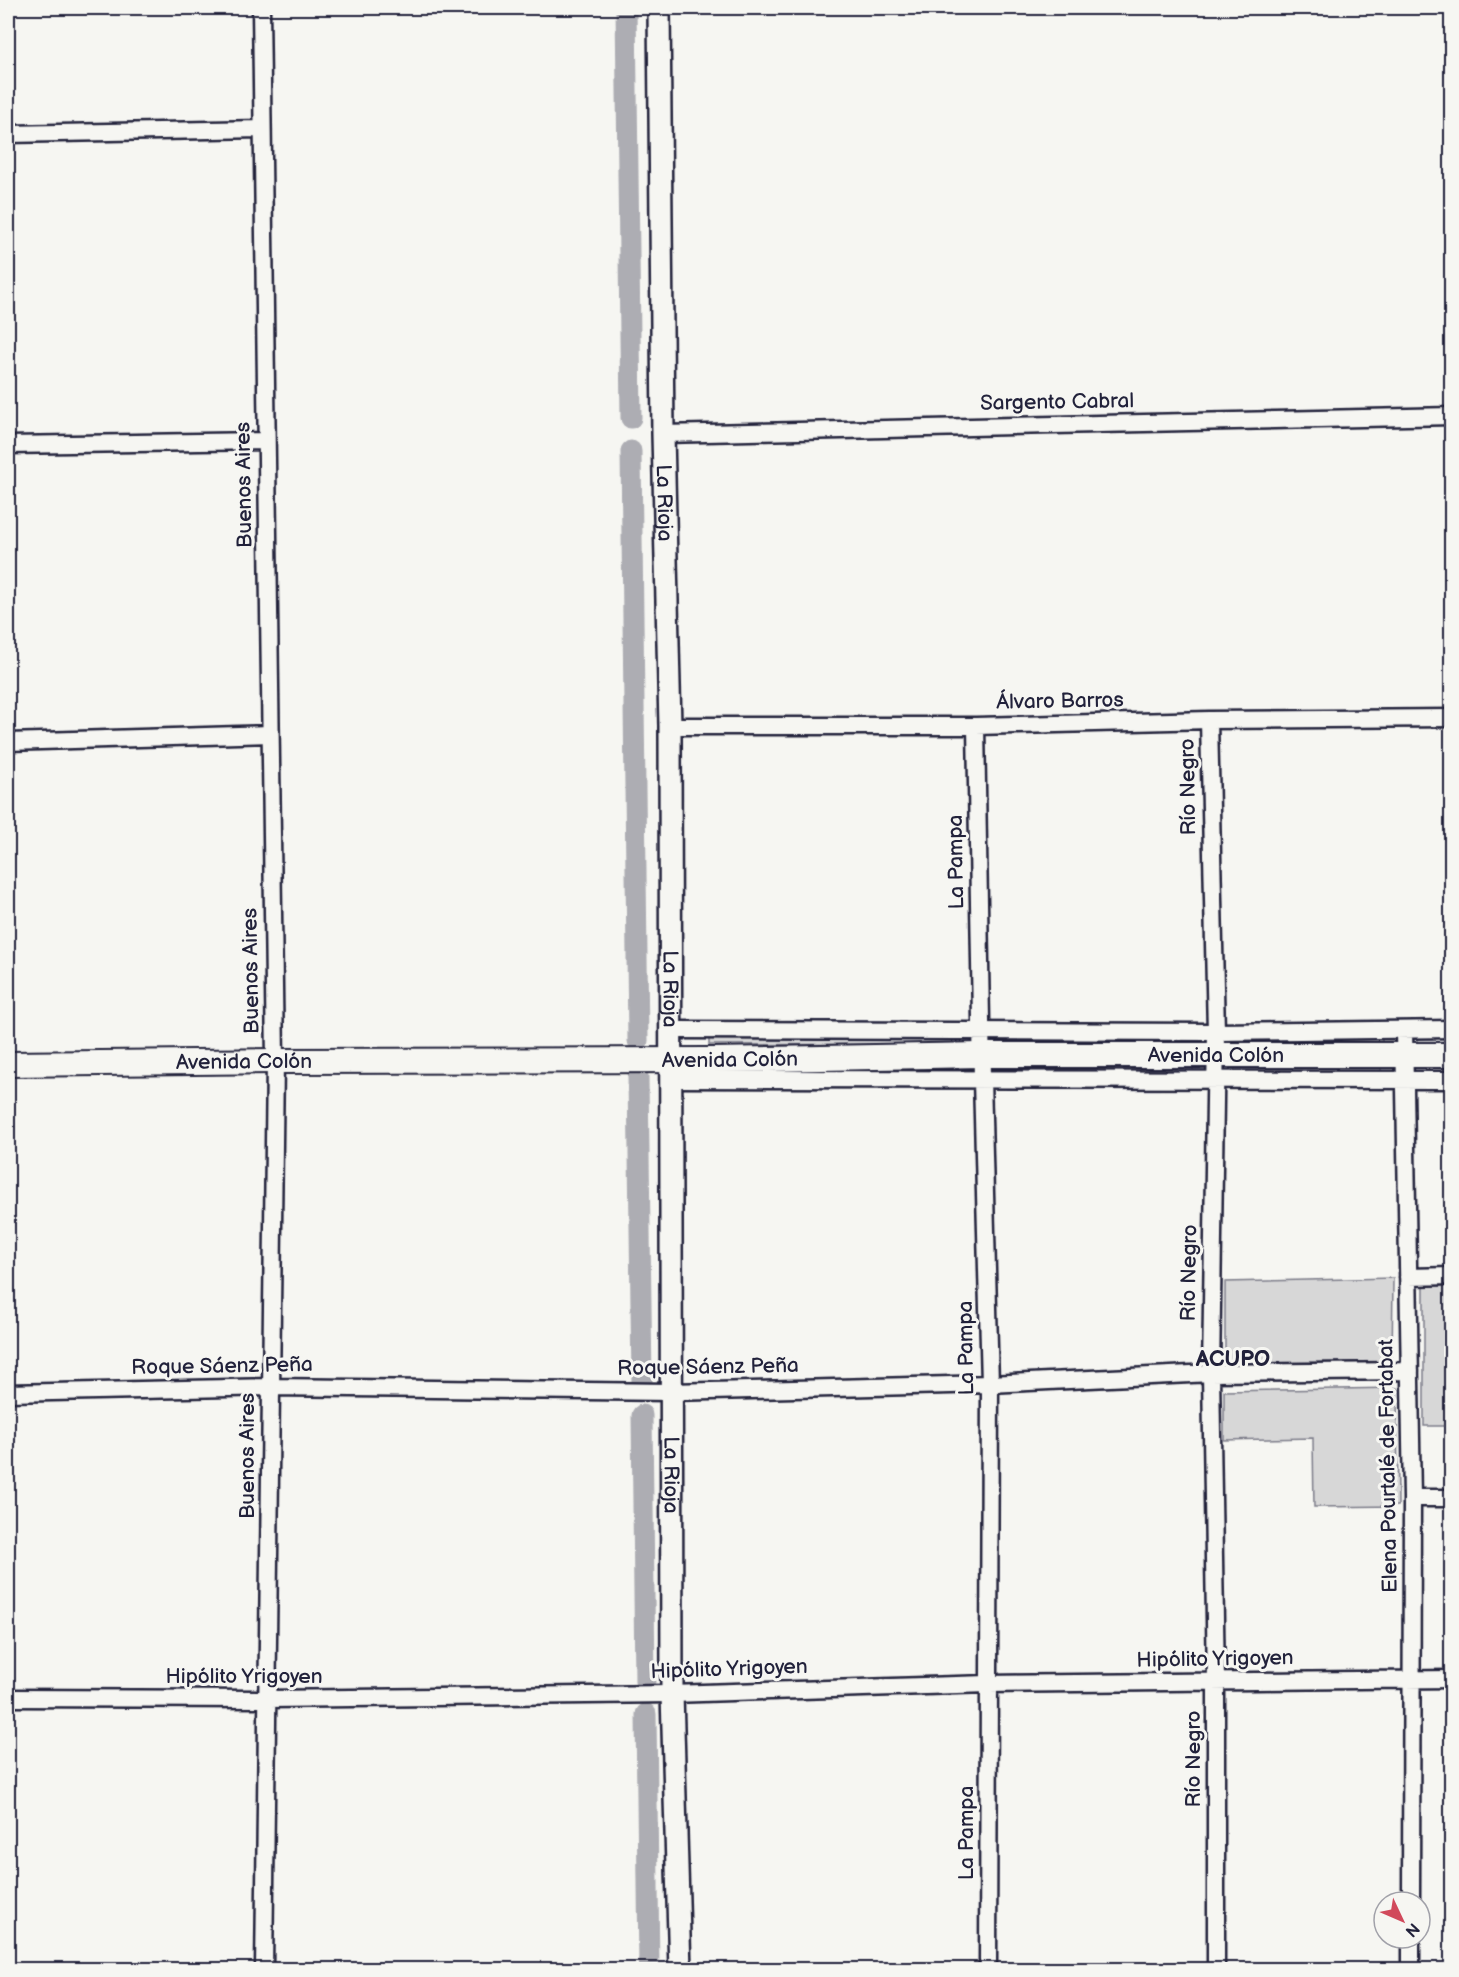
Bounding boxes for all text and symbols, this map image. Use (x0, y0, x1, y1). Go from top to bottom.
street label: Sargento Cabral (980, 388, 1134, 416)
street label: Buenos Aires (230, 422, 258, 548)
street label: La Rioja (651, 464, 678, 542)
street label: Álvaro Barros (996, 687, 1124, 715)
street label: Río Negro (1175, 738, 1201, 836)
street label: La Pampa (943, 814, 969, 910)
street label: Buenos Aires (237, 908, 265, 1034)
street label: La Rioja (658, 950, 683, 1028)
street label: Avenida Colón (1148, 1043, 1284, 1068)
street label: Avenida Colón (662, 1046, 798, 1073)
street label: Avenida Colón (176, 1048, 312, 1075)
street label: Río Negro (1176, 1224, 1202, 1322)
street label: La Pampa (953, 1300, 979, 1396)
street label: Elena Pourtalé de Fortabat (1373, 1338, 1403, 1593)
district label: ACUPO (1195, 1346, 1270, 1373)
street label: Roque Sáenz Peña (131, 1352, 313, 1380)
street label: Roque Sáenz Peña (617, 1353, 799, 1381)
street label: Buenos Aires (235, 1393, 260, 1519)
street label: La Rioja (659, 1436, 684, 1514)
street label: Hipólito Yrigoyen (1136, 1645, 1294, 1673)
street label: Hipólito Yrigoyen (650, 1654, 808, 1684)
street label: Hipólito Yrigoyen (165, 1664, 323, 1689)
street label: Río Negro (1181, 1710, 1206, 1807)
street label: La Pampa (954, 1786, 979, 1880)
north arrow (1372, 1890, 1432, 1950)
text: N (1401, 1918, 1423, 1940)

